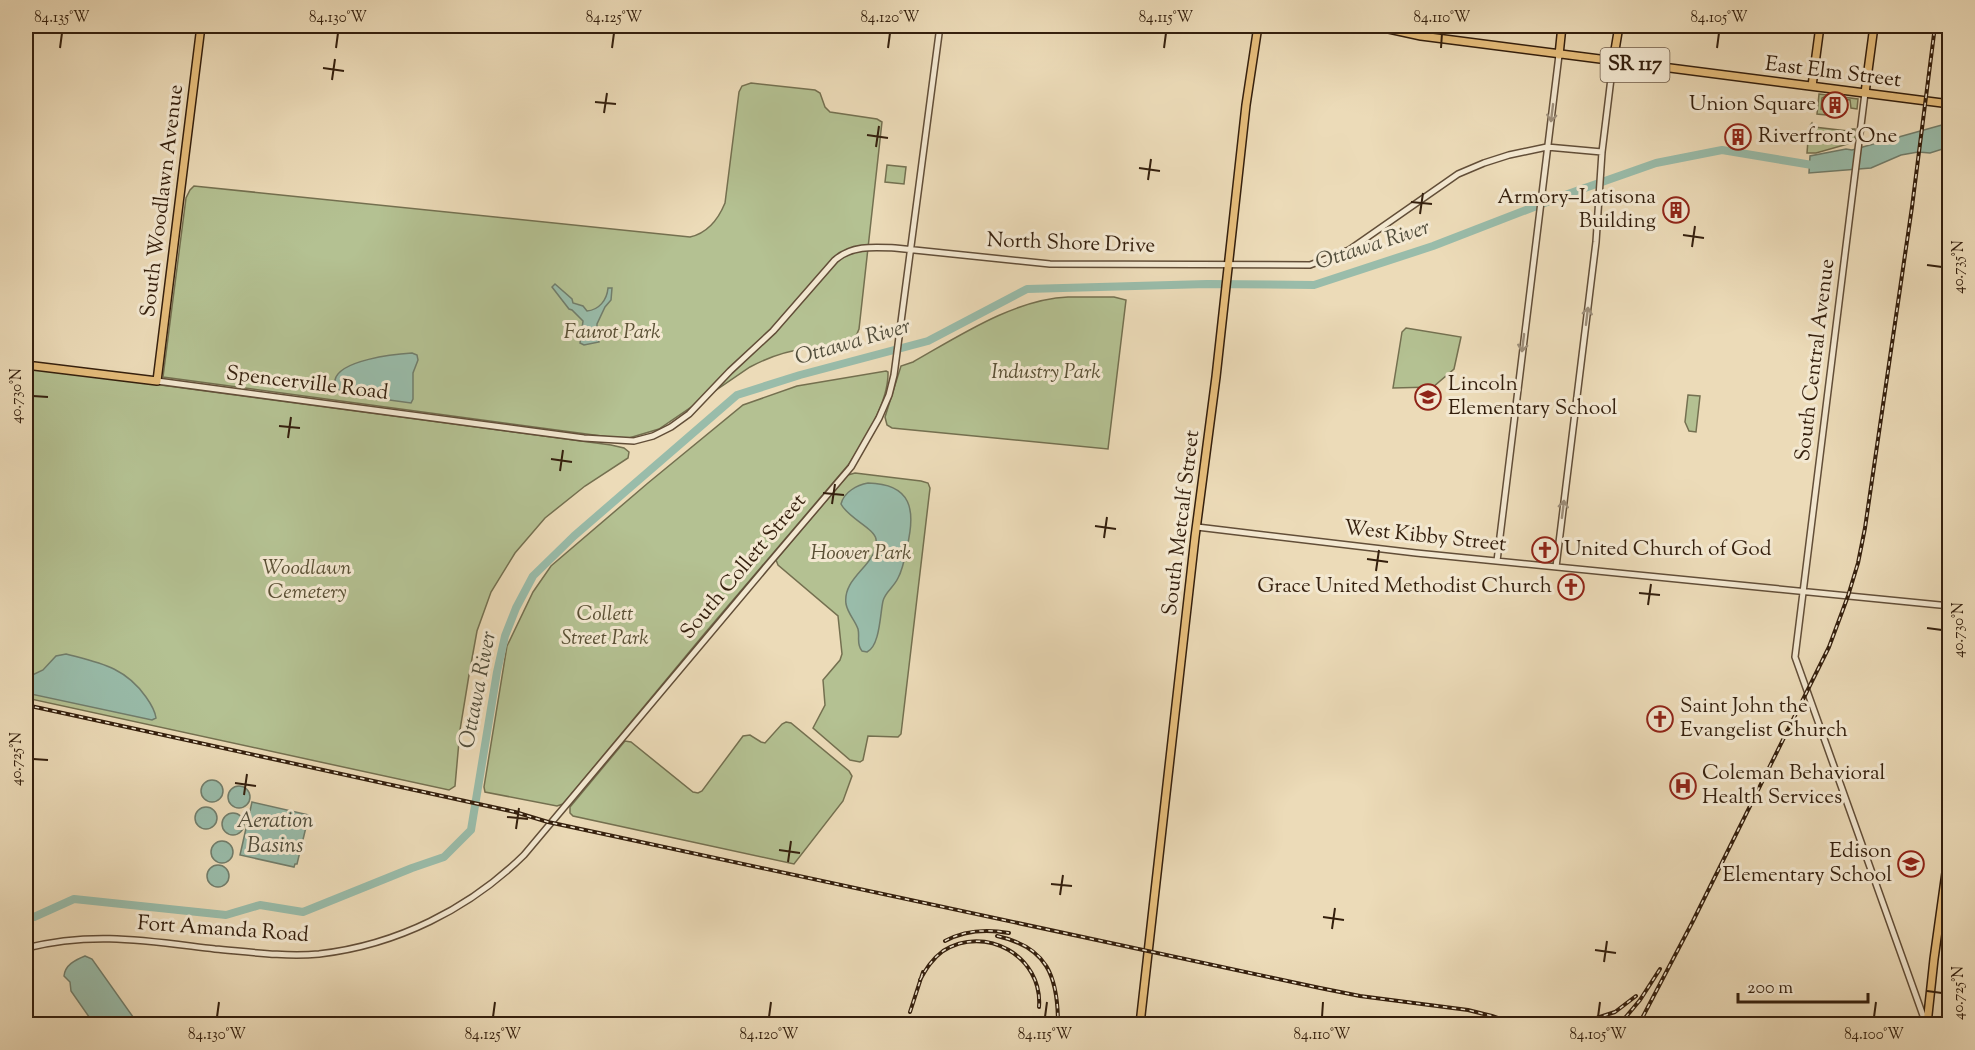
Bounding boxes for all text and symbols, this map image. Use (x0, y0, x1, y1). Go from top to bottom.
text: 84.135°W (34, 8, 90, 29)
text: 84.130°W (309, 8, 367, 29)
text: 84.125°W (586, 8, 643, 29)
text: 84.120°W (861, 8, 920, 29)
text: 84.115°W (1139, 8, 1194, 29)
text: 84.110°W (1414, 8, 1471, 29)
text: 84.105°W (1690, 8, 1748, 29)
road number: SR 117 (1600, 48, 1670, 82)
street label: East Elm Street (1763, 50, 1903, 96)
street label: South Woodlawn Avenue (134, 83, 192, 319)
place label: Union Square (1689, 90, 1816, 120)
building icon: Union Square (1820, 90, 1850, 120)
one-way arrow (1546, 103, 1557, 122)
building icon: Riverfront One (1723, 122, 1753, 152)
place label: Riverfront One (1758, 122, 1897, 152)
place label: Armory–Latisona Building (1497, 183, 1656, 237)
building icon: Armory–Latisona Building (1661, 195, 1691, 225)
water label: Ottawa River (1312, 212, 1435, 280)
street label: North Shore Drive (986, 226, 1156, 262)
text: 40.735°N (1949, 240, 1970, 294)
street label: South Central Avenue (1789, 257, 1843, 463)
one-way arrow (1582, 306, 1593, 326)
water label: Ottawa River (792, 311, 915, 375)
park label: Faurot Park (563, 318, 661, 348)
one-way arrow (1518, 333, 1529, 352)
park label: Industry Park (991, 358, 1101, 388)
street label: Spencerville Road (224, 359, 390, 409)
text: 40.730°N (7, 368, 28, 424)
place label: Lincoln Elementary School (1448, 370, 1618, 424)
school or university icon: Lincoln Elementary School (1413, 382, 1443, 412)
street label: South Metcalf Street (1156, 428, 1208, 618)
street label: South Collett Street (674, 488, 814, 646)
one-way arrow (1558, 500, 1569, 520)
street label: West Kibby Street (1342, 514, 1508, 560)
church icon: United Church of God (1530, 535, 1560, 565)
place label: United Church of God (1564, 535, 1772, 565)
park label: Hoover Park (811, 539, 912, 569)
park label: Woodlawn Cemetery (262, 554, 352, 608)
place label: Grace United Methodist Church (1257, 572, 1552, 602)
church icon: Grace United Methodist Church (1556, 572, 1586, 602)
park label: Collett Street Park (561, 600, 649, 654)
text: 40.730°N (1949, 602, 1970, 658)
water label: Ottawa River (452, 628, 506, 751)
place label: Saint John the Evangelist Church (1680, 692, 1848, 746)
church icon: Saint John the Evangelist Church (1645, 704, 1675, 734)
text: 40.725°N (7, 732, 28, 786)
place label: Coleman Behavioral Health Services (1702, 759, 1886, 813)
hospital icon: Coleman Behavioral Health Services (1668, 771, 1698, 801)
water label: Aeration Basins (236, 806, 314, 863)
place label: Edison Elementary School (1723, 837, 1892, 891)
school or university icon: Edison Elementary School (1896, 849, 1926, 879)
street label: Fort Amanda Road (136, 909, 310, 951)
scale bar (1738, 966, 1868, 1004)
text: 40.725°N (1949, 966, 1970, 1020)
text: 200 m (1747, 976, 1793, 1002)
text: 84.130°W (188, 1025, 246, 1046)
text: 84.125°W (465, 1025, 522, 1046)
text: 84.120°W (740, 1025, 799, 1046)
text: 84.115°W (1018, 1025, 1073, 1046)
text: 84.110°W (1294, 1025, 1351, 1046)
text: 84.105°W (1569, 1025, 1627, 1046)
text: 84.100°W (1844, 1025, 1904, 1046)

